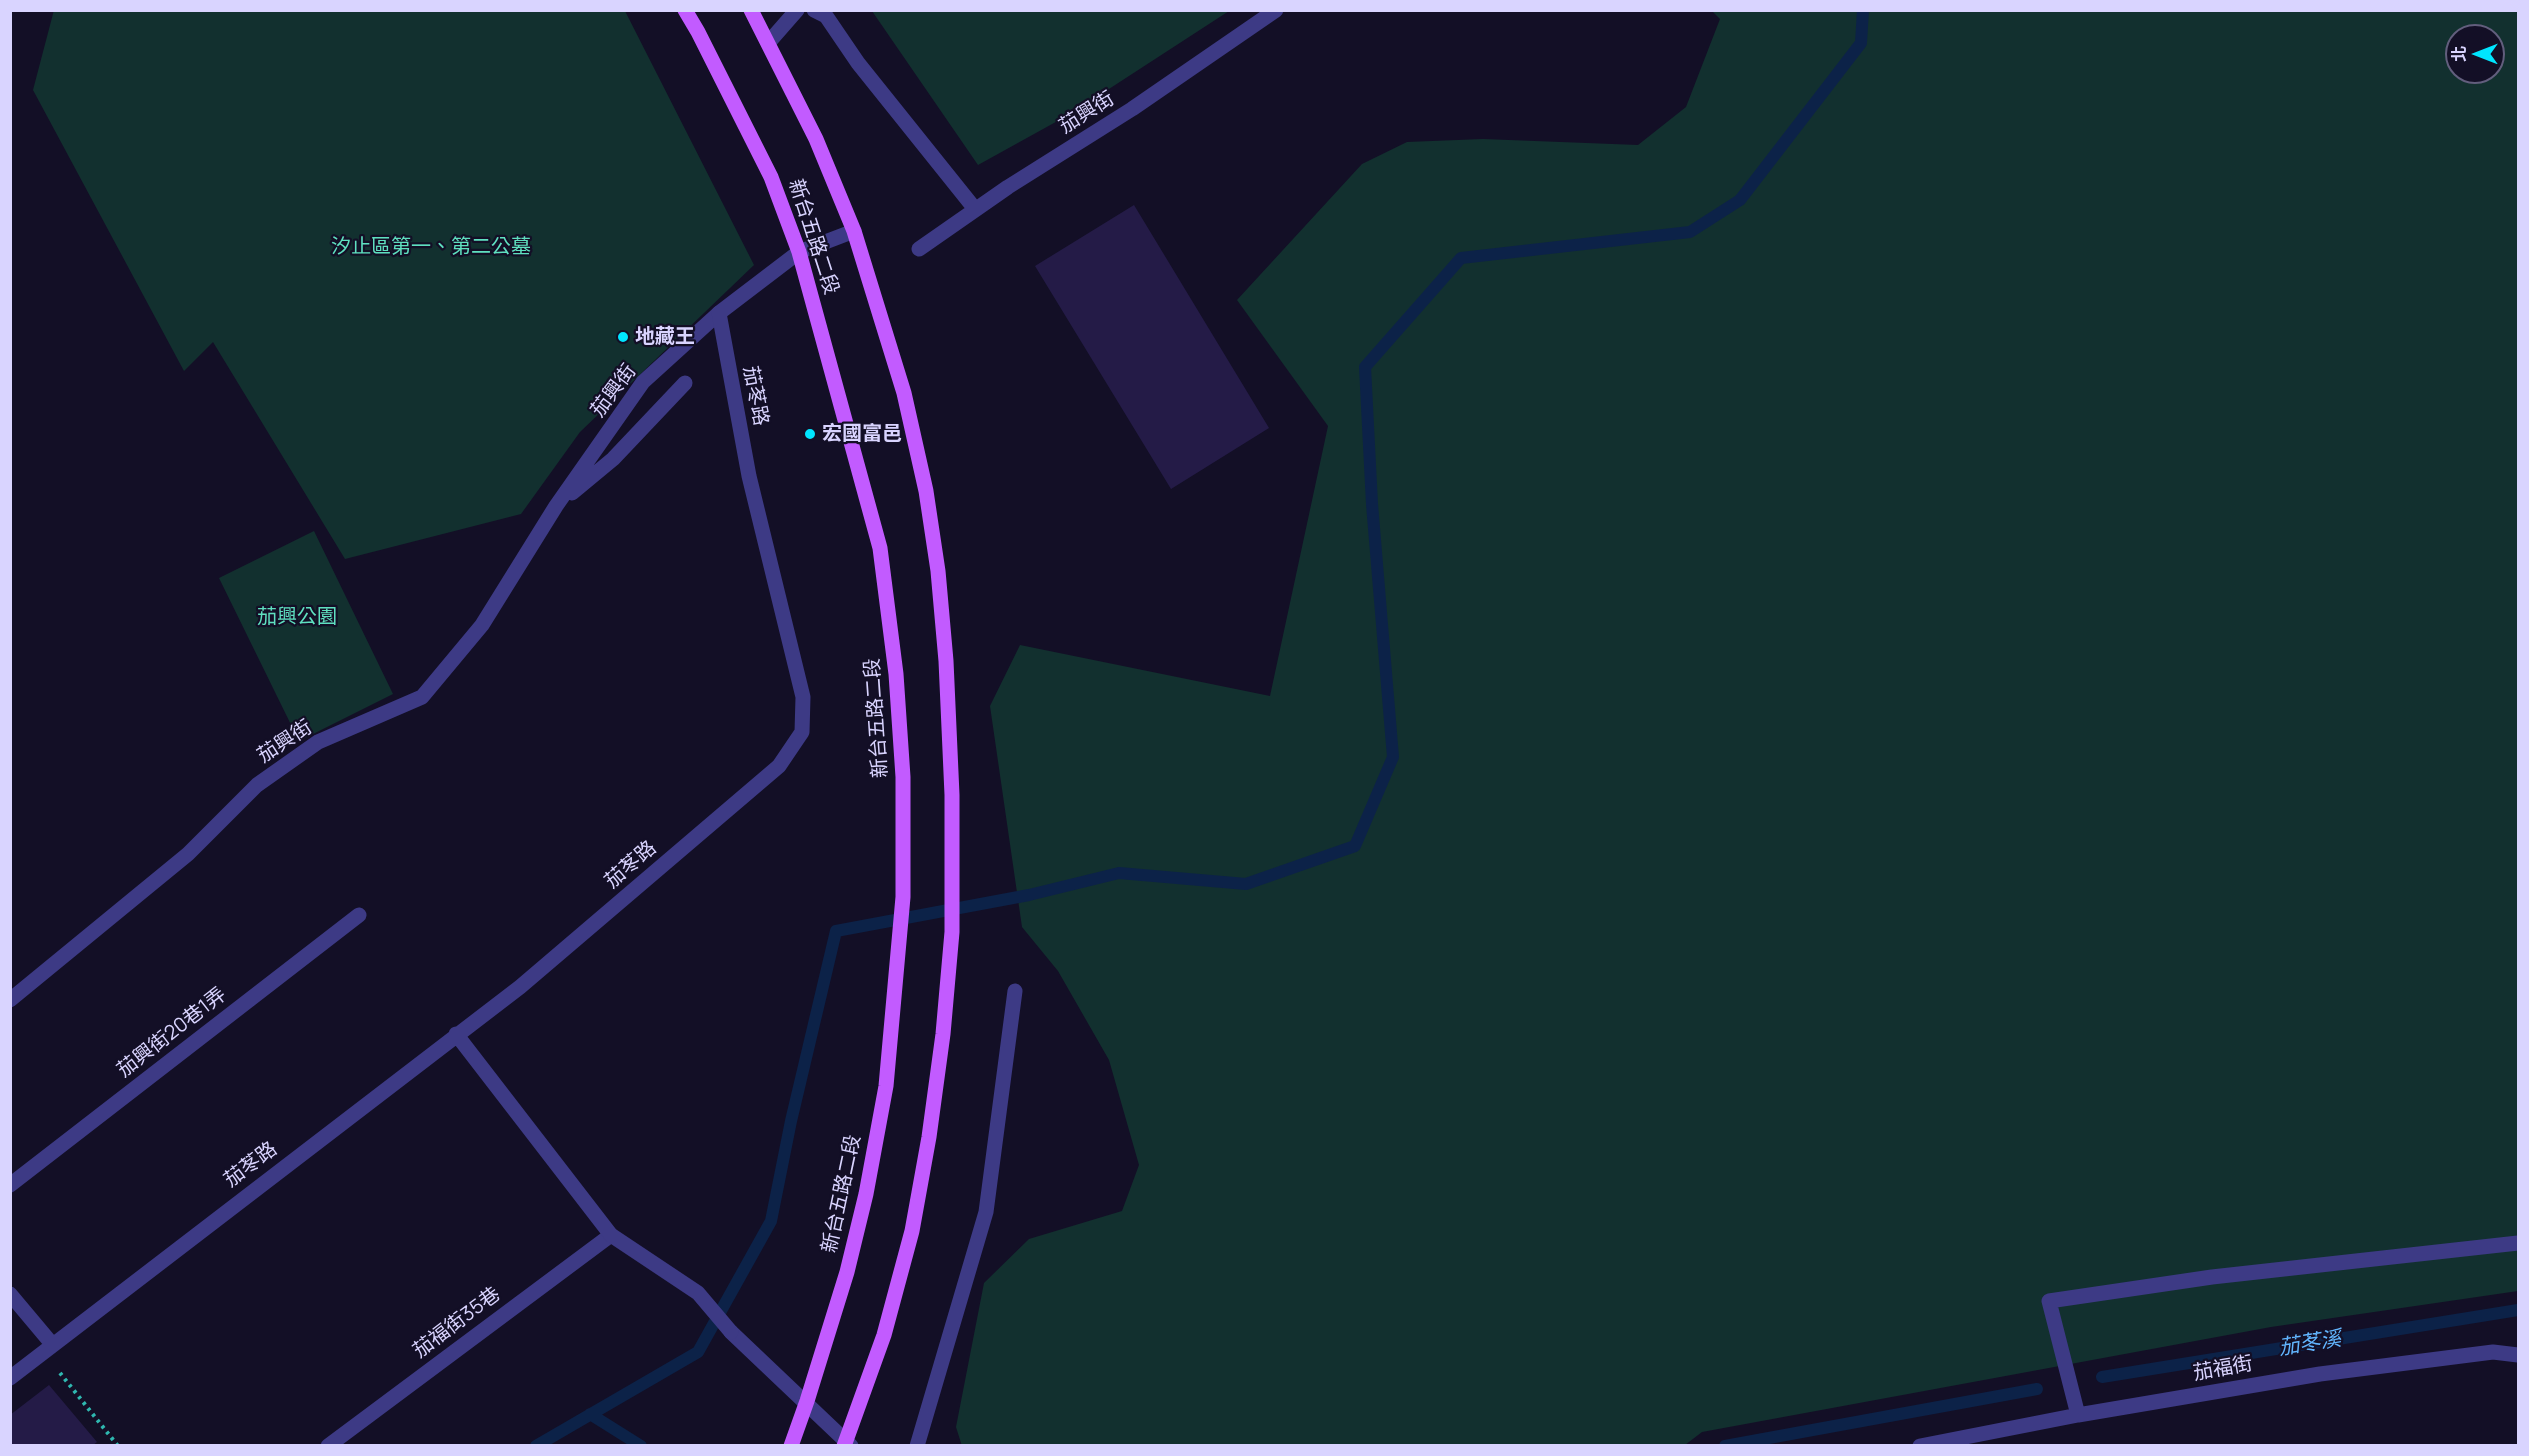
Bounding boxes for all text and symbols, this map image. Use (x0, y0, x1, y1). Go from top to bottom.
north arrow (2445, 24, 2505, 84)
text: 北 (2448, 46, 2470, 62)
street label: 茄興街 (1055, 87, 1119, 139)
street label: 新台五路二段 (783, 176, 843, 298)
park label: 汐止區第一、第二公墓 (331, 235, 531, 259)
place label: 地藏王 (635, 325, 695, 349)
marker: 地藏王 (616, 330, 630, 344)
street label: 茄興街 (586, 360, 642, 422)
street label: 茄苳路 (737, 364, 773, 428)
place label: 宏國富邑 (822, 422, 902, 446)
marker: 宏國富邑 (803, 427, 817, 441)
park label: 茄興公園 (257, 605, 337, 629)
street label: 新台五路二段 (861, 657, 893, 779)
street label: 茄興街 (253, 716, 317, 768)
street label: 茄苳路 (600, 836, 662, 894)
street label: 茄興街20巷1弄 (113, 983, 231, 1083)
street label: 新台五路二段 (818, 1133, 866, 1255)
street label: 茄苳路 (220, 1137, 282, 1193)
street label: 茄福街35巷 (409, 1283, 505, 1363)
water label: 茄苳溪 (2277, 1327, 2343, 1361)
street label: 茄福街 (2191, 1352, 2255, 1386)

